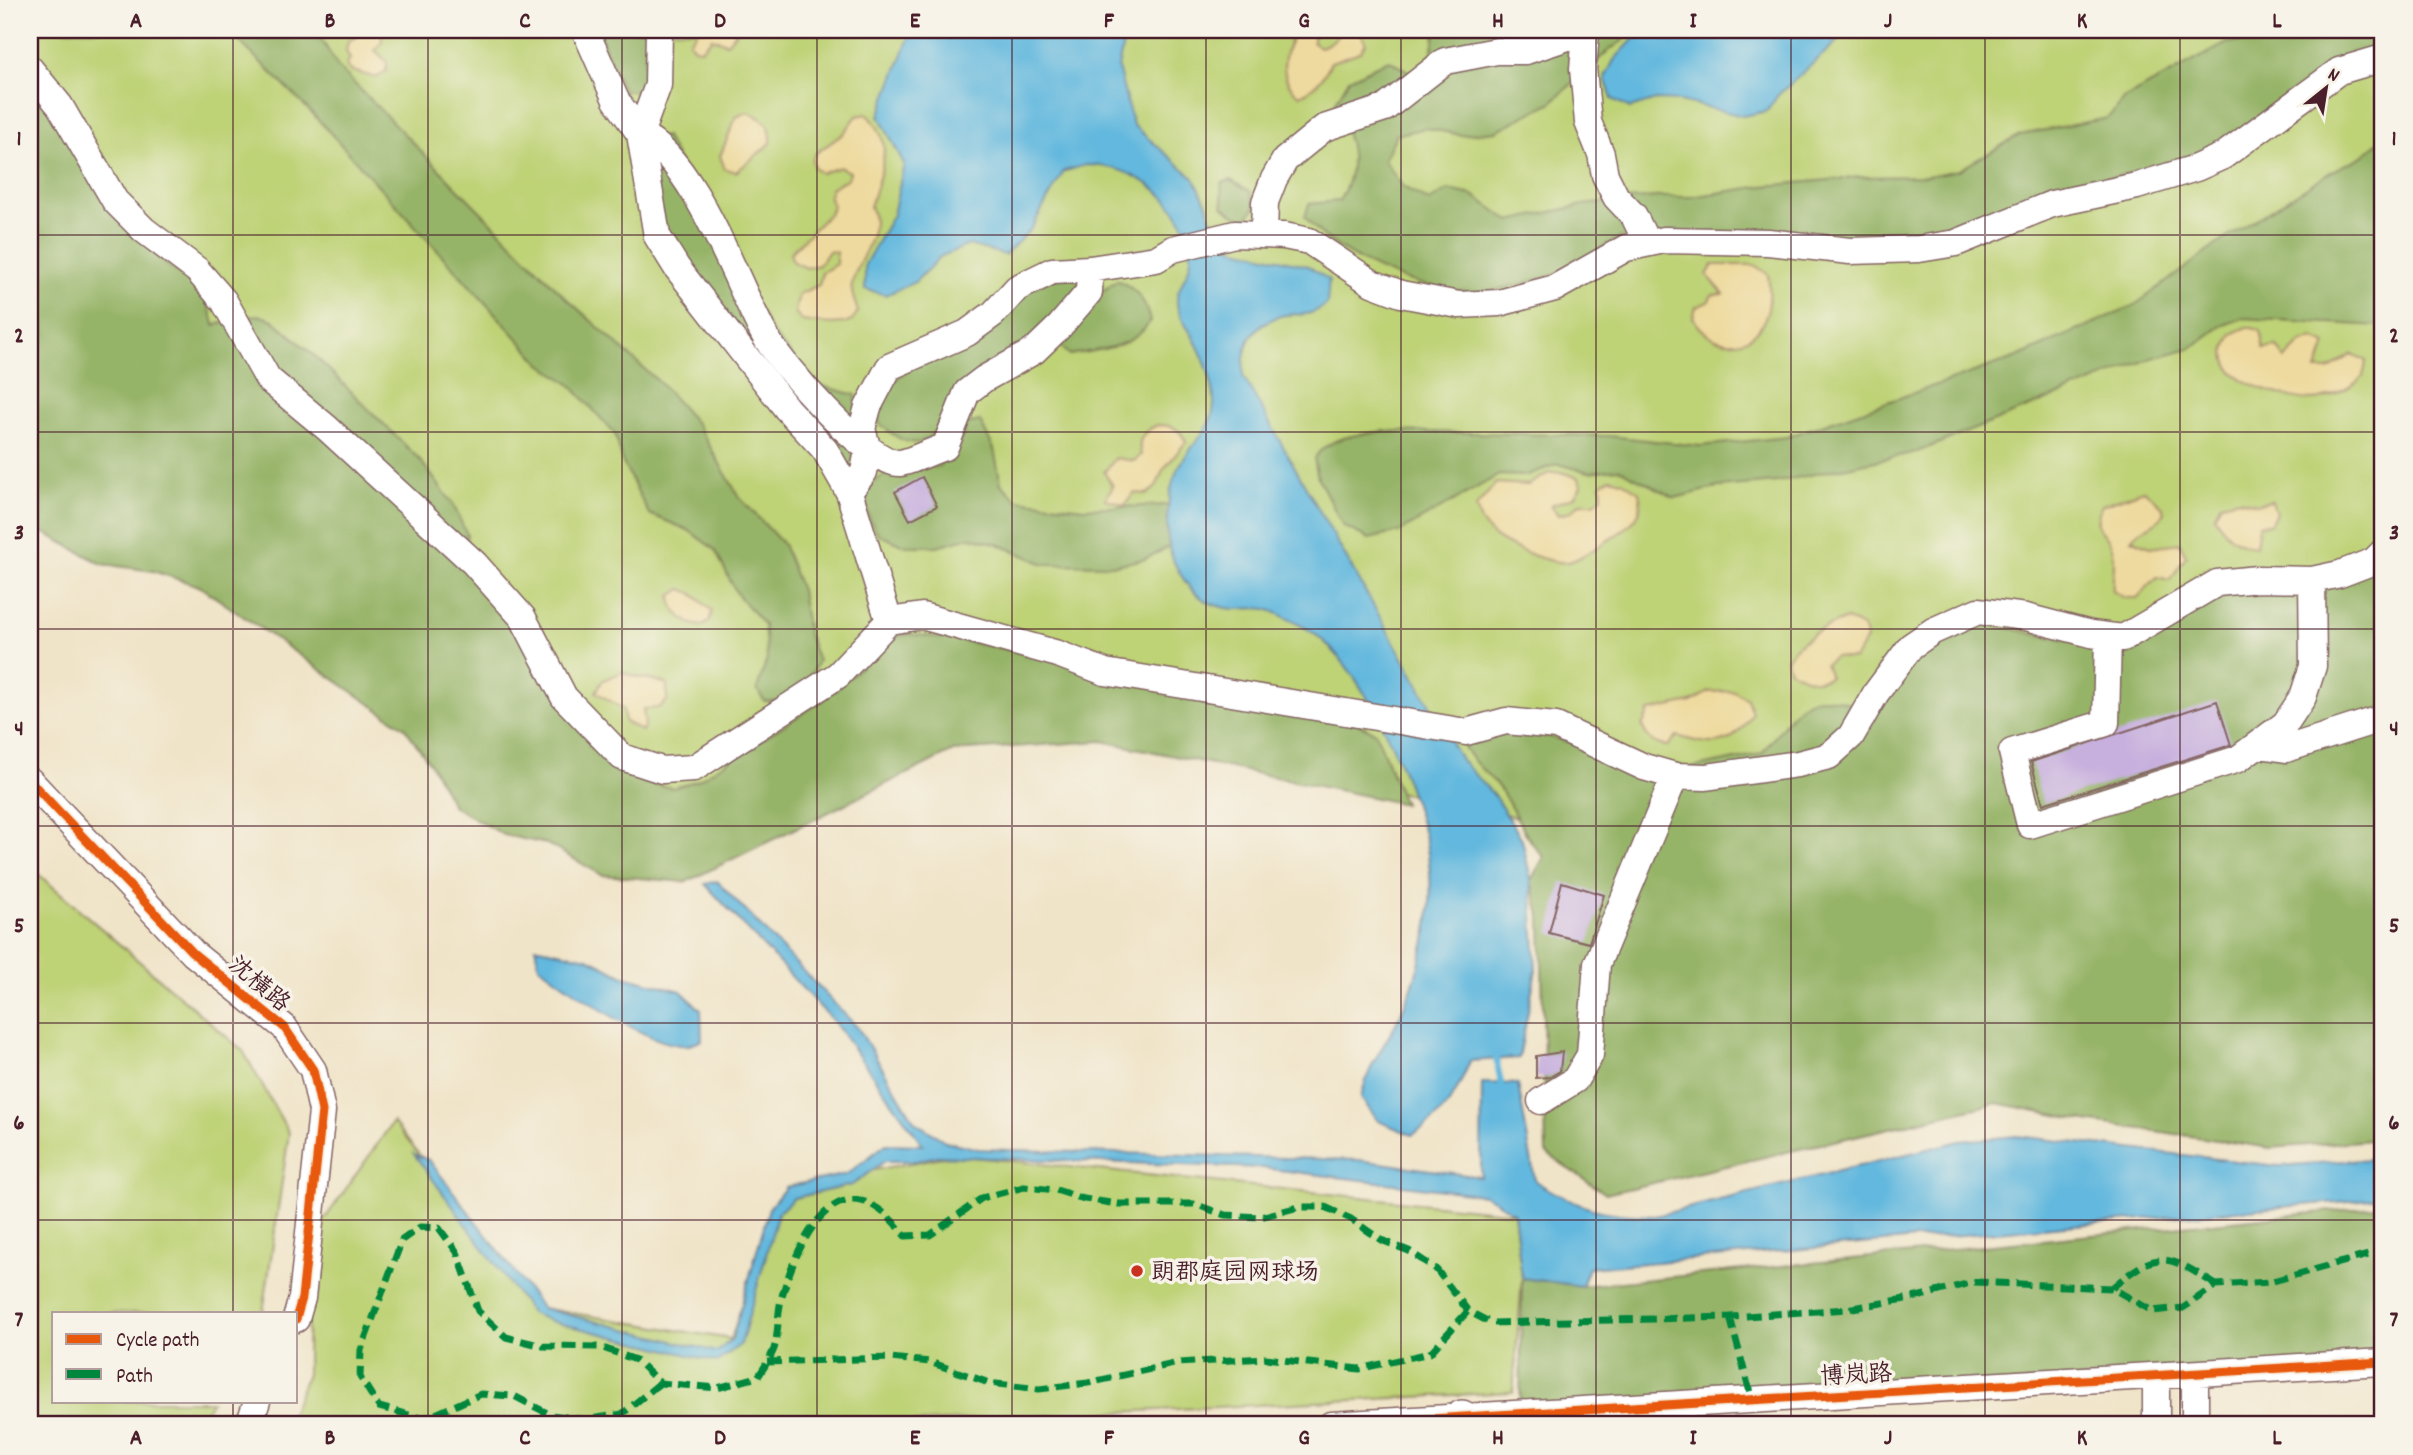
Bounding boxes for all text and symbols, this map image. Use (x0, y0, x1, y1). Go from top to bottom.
text: A (130, 6, 142, 39)
text: B (325, 6, 336, 39)
text: C (519, 6, 531, 39)
text: D (714, 6, 726, 39)
text: E (910, 6, 921, 39)
text: F (1104, 6, 1115, 39)
text: G (1298, 6, 1310, 39)
text: H (1492, 6, 1504, 39)
text: I (1689, 6, 1697, 39)
text: J (1884, 6, 1892, 39)
text: K (2077, 6, 2088, 39)
text: L (2272, 6, 2282, 39)
north arrow (2290, 52, 2360, 122)
text: N (2322, 62, 2344, 90)
text: 1 (16, 124, 22, 157)
text: 1 (2391, 124, 2397, 157)
text: 2 (14, 321, 24, 354)
text: 2 (2389, 321, 2399, 354)
text: 3 (14, 518, 24, 551)
text: 3 (2389, 518, 2399, 551)
text: 4 (14, 714, 24, 747)
text: 4 (2389, 714, 2399, 747)
text: 5 (14, 911, 24, 944)
text: 5 (2389, 911, 2399, 944)
street label: 沈横路 (220, 949, 297, 1021)
text: 6 (13, 1108, 25, 1141)
text: 6 (2388, 1108, 2400, 1141)
place label: 朗郡庭园网球场 (1151, 1257, 1319, 1291)
marker: 朗郡庭园网球场 (1129, 1263, 1145, 1279)
text: 7 (15, 1305, 24, 1338)
text: 7 (2390, 1305, 2399, 1338)
legend (52, 1312, 298, 1402)
text: Cycle path (116, 1327, 199, 1357)
street label: 博岚路 (1819, 1358, 1893, 1396)
text: Path (116, 1363, 153, 1393)
text: A (130, 1423, 142, 1455)
text: B (325, 1423, 336, 1455)
text: C (519, 1423, 531, 1455)
text: D (714, 1423, 726, 1455)
text: E (910, 1423, 921, 1455)
text: F (1104, 1423, 1115, 1455)
text: G (1298, 1423, 1310, 1455)
text: H (1492, 1423, 1504, 1455)
text: I (1689, 1423, 1697, 1455)
text: J (1884, 1423, 1892, 1455)
text: K (2077, 1423, 2088, 1455)
text: L (2272, 1423, 2282, 1455)

